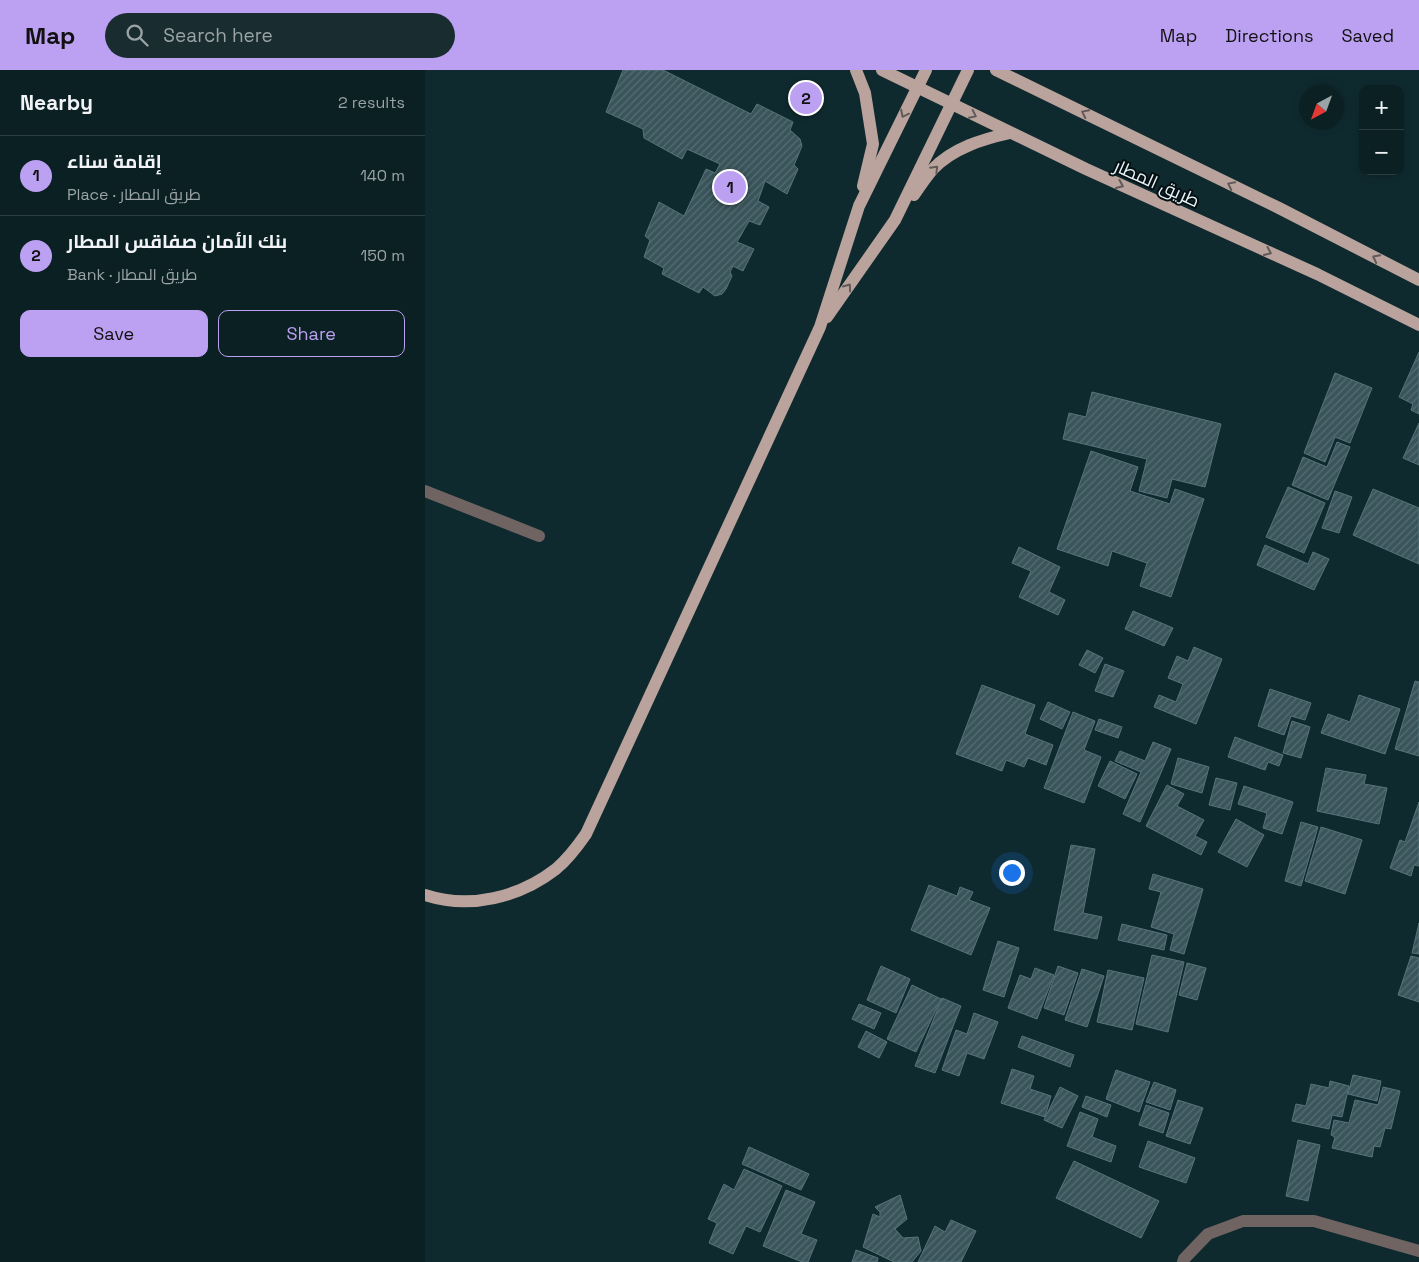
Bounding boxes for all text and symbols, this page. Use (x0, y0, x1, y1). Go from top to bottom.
search box (105, 13, 455, 58)
text: Map (25, 20, 75, 51)
icon: search (123, 21, 151, 49)
text: Search here (163, 23, 273, 48)
text: Map (1160, 24, 1197, 47)
text: Directions (1225, 24, 1314, 47)
text: Saved (1342, 24, 1394, 47)
pin: 2 (790, 79, 822, 117)
north arrow (1299, 85, 1344, 130)
map controls (1359, 85, 1404, 175)
button: + (1359, 85, 1404, 130)
text: Nearby (20, 89, 93, 116)
text: 2 results (338, 92, 405, 113)
one-way arrow (900, 109, 911, 118)
one-way arrow (968, 109, 977, 119)
one-way arrow (1081, 110, 1090, 120)
button: − (1359, 130, 1404, 175)
text: إقامة سناء (67, 149, 162, 174)
street label: طريق المطار (1109, 154, 1203, 213)
text: 1 (32, 165, 40, 186)
text: 140 m (360, 165, 405, 186)
one-way arrow (930, 165, 939, 174)
pin: 1 (714, 168, 746, 206)
one-way arrow (1115, 178, 1124, 189)
one-way arrow (1227, 180, 1236, 191)
text: Place · طريق المطار (67, 184, 201, 205)
text: بنك الأمان صفاقس المطار (67, 229, 287, 254)
text: 2 (31, 245, 41, 266)
text: 150 m (361, 245, 405, 266)
one-way arrow (1263, 246, 1272, 256)
one-way arrow (1372, 254, 1381, 264)
text: Bank · طريق المطار (67, 264, 198, 285)
one-way arrow (842, 284, 851, 293)
button: Save (20, 310, 208, 357)
button: Share (218, 310, 405, 357)
your location (999, 860, 1025, 886)

